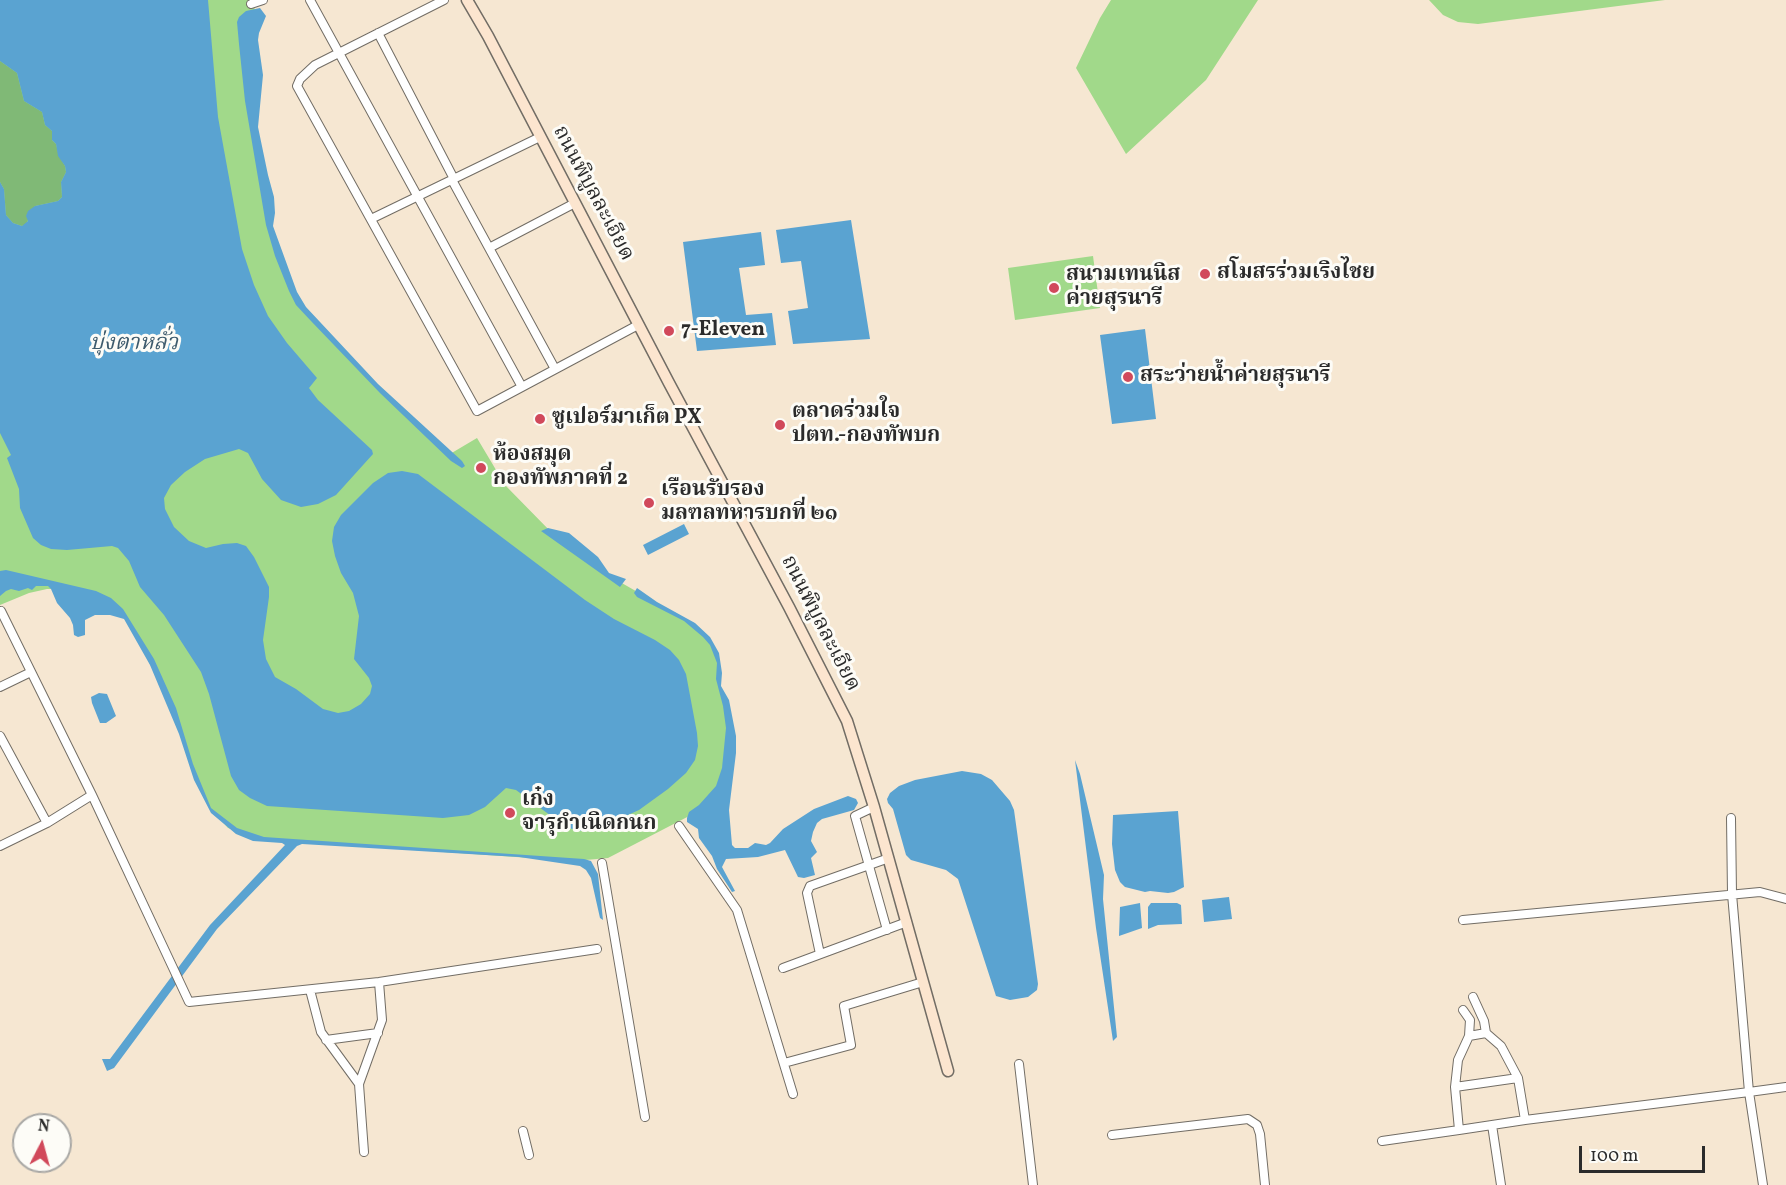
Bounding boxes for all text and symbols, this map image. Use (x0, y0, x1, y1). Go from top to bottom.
street label: ถนนพิบูลละเอียด (546, 122, 638, 266)
place label: สโมสรร่วมเริงไชย (1217, 261, 1375, 287)
place label: สนามเทนนิส ค่ายสุรนารี (1066, 263, 1180, 313)
marker: สโมสรร่วมเริงไชย (1198, 267, 1212, 281)
marker: สนามเทนนิส ค่ายสุรนารี (1047, 281, 1061, 295)
place label: 7-Eleven (681, 318, 765, 344)
marker: 7-Eleven (662, 324, 676, 338)
water label: บุ่งตาหลั่ว (90, 332, 178, 358)
place label: สระว่ายนํ้าค่ายสุรนารี (1140, 364, 1330, 390)
marker: สระว่ายนํ้าค่ายสุรนารี (1121, 370, 1135, 384)
place label: ตลาดร่วมใจ ปตท.-กองทัพบก (792, 400, 940, 450)
place label: ซูเปอร์มาเก็ต PX (552, 406, 702, 432)
marker: ซูเปอร์มาเก็ต PX (533, 412, 547, 426)
marker: ตลาดร่วมใจ ปตท.-กองทัพบก (773, 418, 787, 432)
place label: ห้องสมุด กองทัพภาคที่ 2 (493, 443, 628, 493)
marker: ห้องสมุด กองทัพภาคที่ 2 (474, 461, 488, 475)
place label: เรือนรับรอง มลฑลทหารบกที่ ๒๑ (661, 478, 838, 528)
marker: เรือนรับรอง มลฑลทหารบกที่ ๒๑ (642, 496, 656, 510)
street label: ถนนพิบูลละเอียด (774, 552, 864, 696)
place label: เก๋ง จารุกำเนิดกนก (522, 788, 656, 838)
marker: เก๋ง จารุกำเนิดกนก (503, 806, 517, 820)
north arrow (12, 1113, 72, 1173)
text: N (37, 1116, 51, 1139)
scale bar (1582, 1134, 1708, 1172)
text: 100 m (1590, 1144, 1639, 1169)

